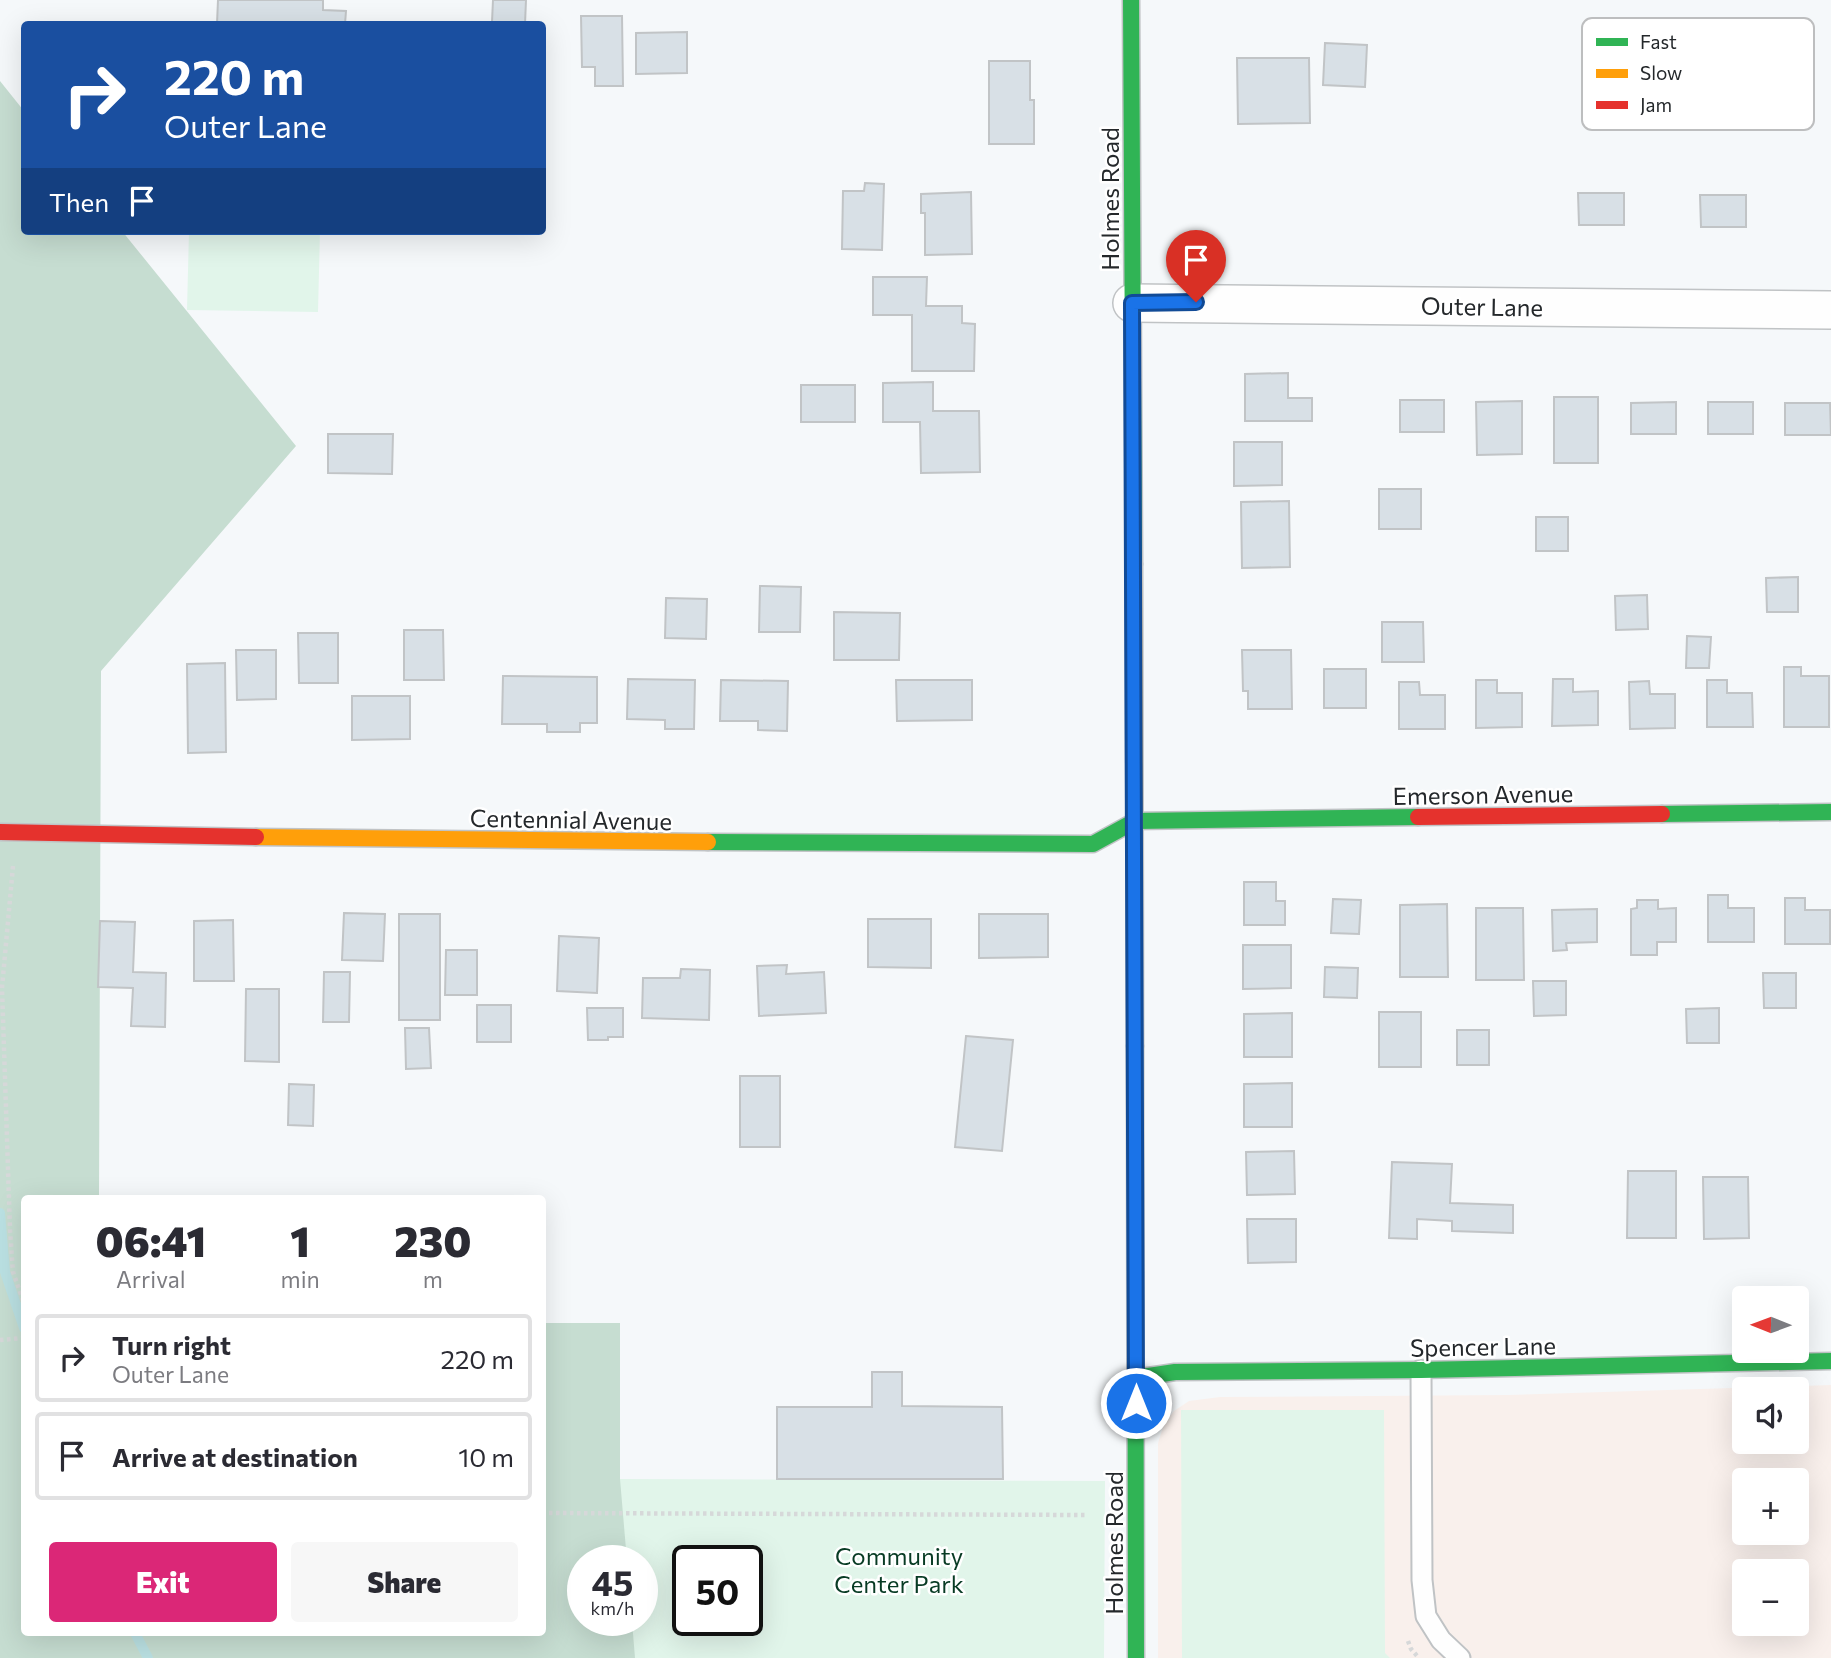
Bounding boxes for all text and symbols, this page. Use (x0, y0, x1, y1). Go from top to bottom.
legend (1582, 18, 1814, 130)
text: Fast (1640, 30, 1677, 53)
text: 220 m (164, 45, 304, 105)
icon: right (49, 49, 140, 140)
text: Slow (1640, 61, 1682, 84)
text: Jam (1640, 93, 1672, 116)
text: Outer Lane (164, 105, 327, 145)
street label: Holmes Road (1095, 127, 1124, 271)
icon: arrive (123, 182, 161, 220)
text: Then (49, 186, 109, 217)
pin (1166, 230, 1226, 302)
icon: arrive (1177, 241, 1215, 279)
street label: Outer Lane (1421, 290, 1543, 322)
street label: Emerson Avenue (1392, 778, 1574, 810)
street label: Centennial Avenue (470, 803, 672, 835)
text: 06:41 (96, 1214, 206, 1266)
text: 1 (290, 1214, 310, 1266)
text: 230 (394, 1214, 471, 1266)
text: Arrival (116, 1265, 186, 1293)
text: min (281, 1265, 320, 1293)
text: m (423, 1265, 443, 1293)
north arrow (1732, 1286, 1810, 1363)
map controls (1732, 1286, 1809, 1636)
text: Turn right (112, 1329, 231, 1360)
street label: Spencer Lane (1410, 1330, 1556, 1362)
icon: right (53, 1339, 91, 1377)
text: 220 m (441, 1343, 514, 1374)
text: Outer Lane (112, 1360, 229, 1388)
position arrow (1099, 1366, 1173, 1440)
button: sound (1732, 1377, 1809, 1454)
icon: arrive (53, 1437, 91, 1475)
text: Arrive at destination (112, 1441, 358, 1472)
text: 10 m (458, 1441, 514, 1472)
button: + (1732, 1468, 1809, 1545)
street label: Holmes Road (1099, 1471, 1128, 1615)
park label: Community Center Park (834, 1541, 964, 1598)
button: Exit (49, 1542, 277, 1622)
button: Share (291, 1542, 518, 1622)
speed limit sign: 50 (672, 1545, 763, 1636)
button: − (1732, 1559, 1809, 1636)
text: 45 (592, 1560, 633, 1603)
text: km/h (591, 1597, 634, 1619)

